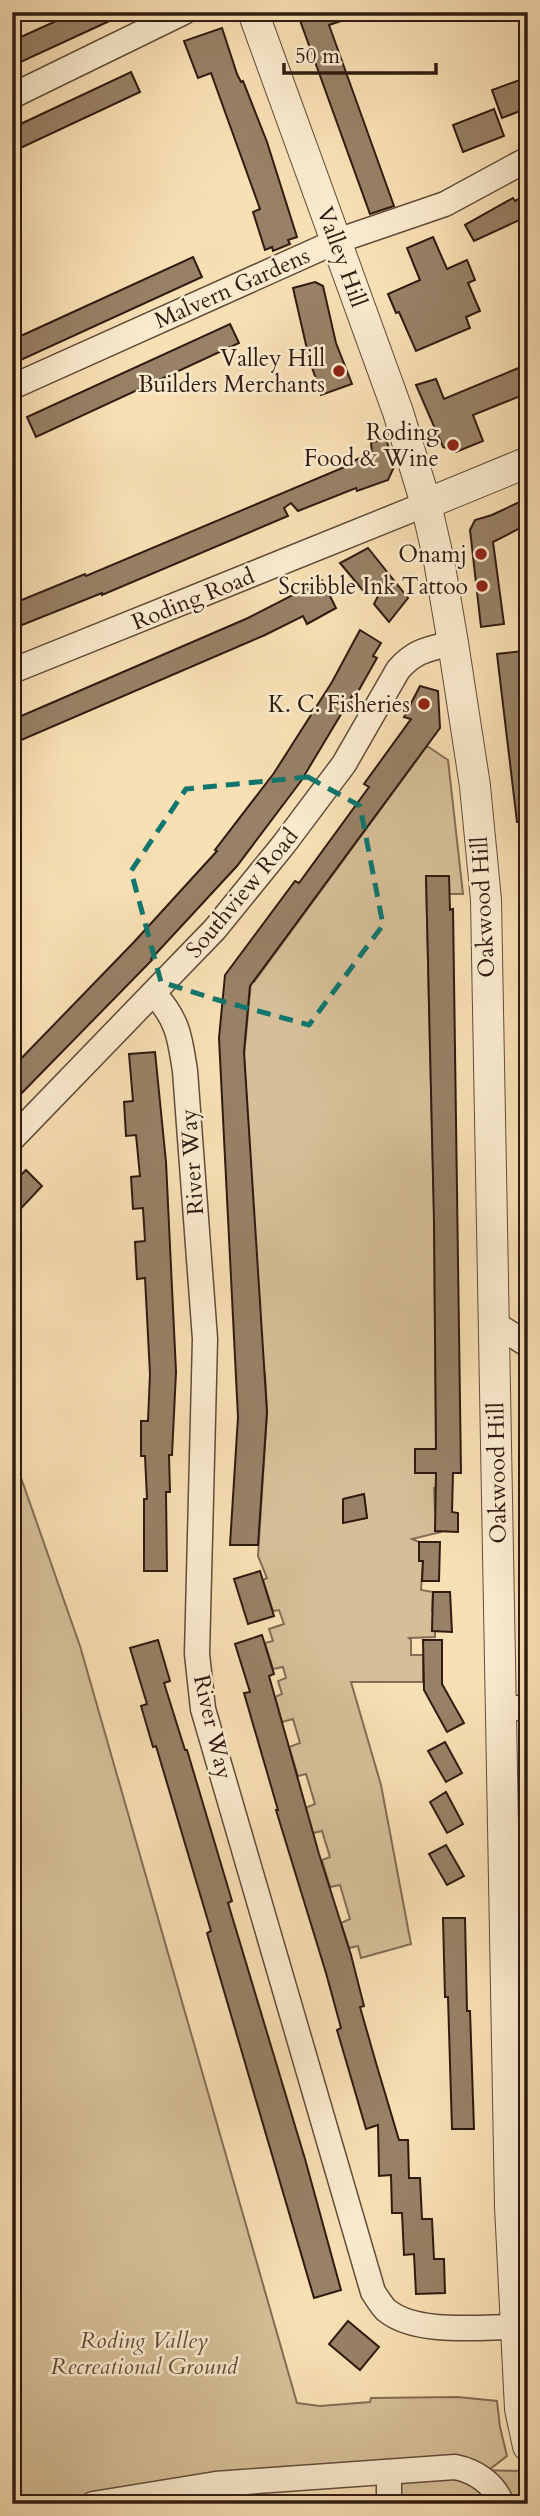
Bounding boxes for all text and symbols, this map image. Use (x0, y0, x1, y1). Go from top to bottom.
scale bar (284, 32, 437, 76)
text: 50 m (295, 42, 340, 71)
street label: Valley Hill (310, 202, 375, 312)
street label: Malvern Gardens (149, 240, 315, 336)
place label: Valley Hill Builders Merchants (138, 343, 325, 400)
marker: Valley Hill Builders Merchants (331, 363, 347, 379)
place label: Roding Food & Wine (304, 417, 439, 474)
marker: Roding Food & Wine (445, 437, 461, 453)
place label: Onamj (398, 539, 467, 570)
marker: Onamj (473, 546, 489, 562)
street label: Roding Road (127, 560, 260, 638)
place label: Scribble Ink Tattoo (278, 571, 468, 602)
marker: Scribble Ink Tattoo (474, 578, 490, 594)
place label: K. C. Fisheries (268, 689, 410, 720)
marker: K. C. Fisheries (416, 696, 432, 712)
street label: Southview Road (179, 821, 306, 964)
street label: Oakwood Hill (464, 836, 502, 978)
street label: River Way (173, 1108, 211, 1216)
street label: Oakwood Hill (480, 1402, 514, 1544)
street label: River Way (186, 1672, 240, 1782)
park label: Roding Valley Recreational Ground (51, 2325, 238, 2382)

